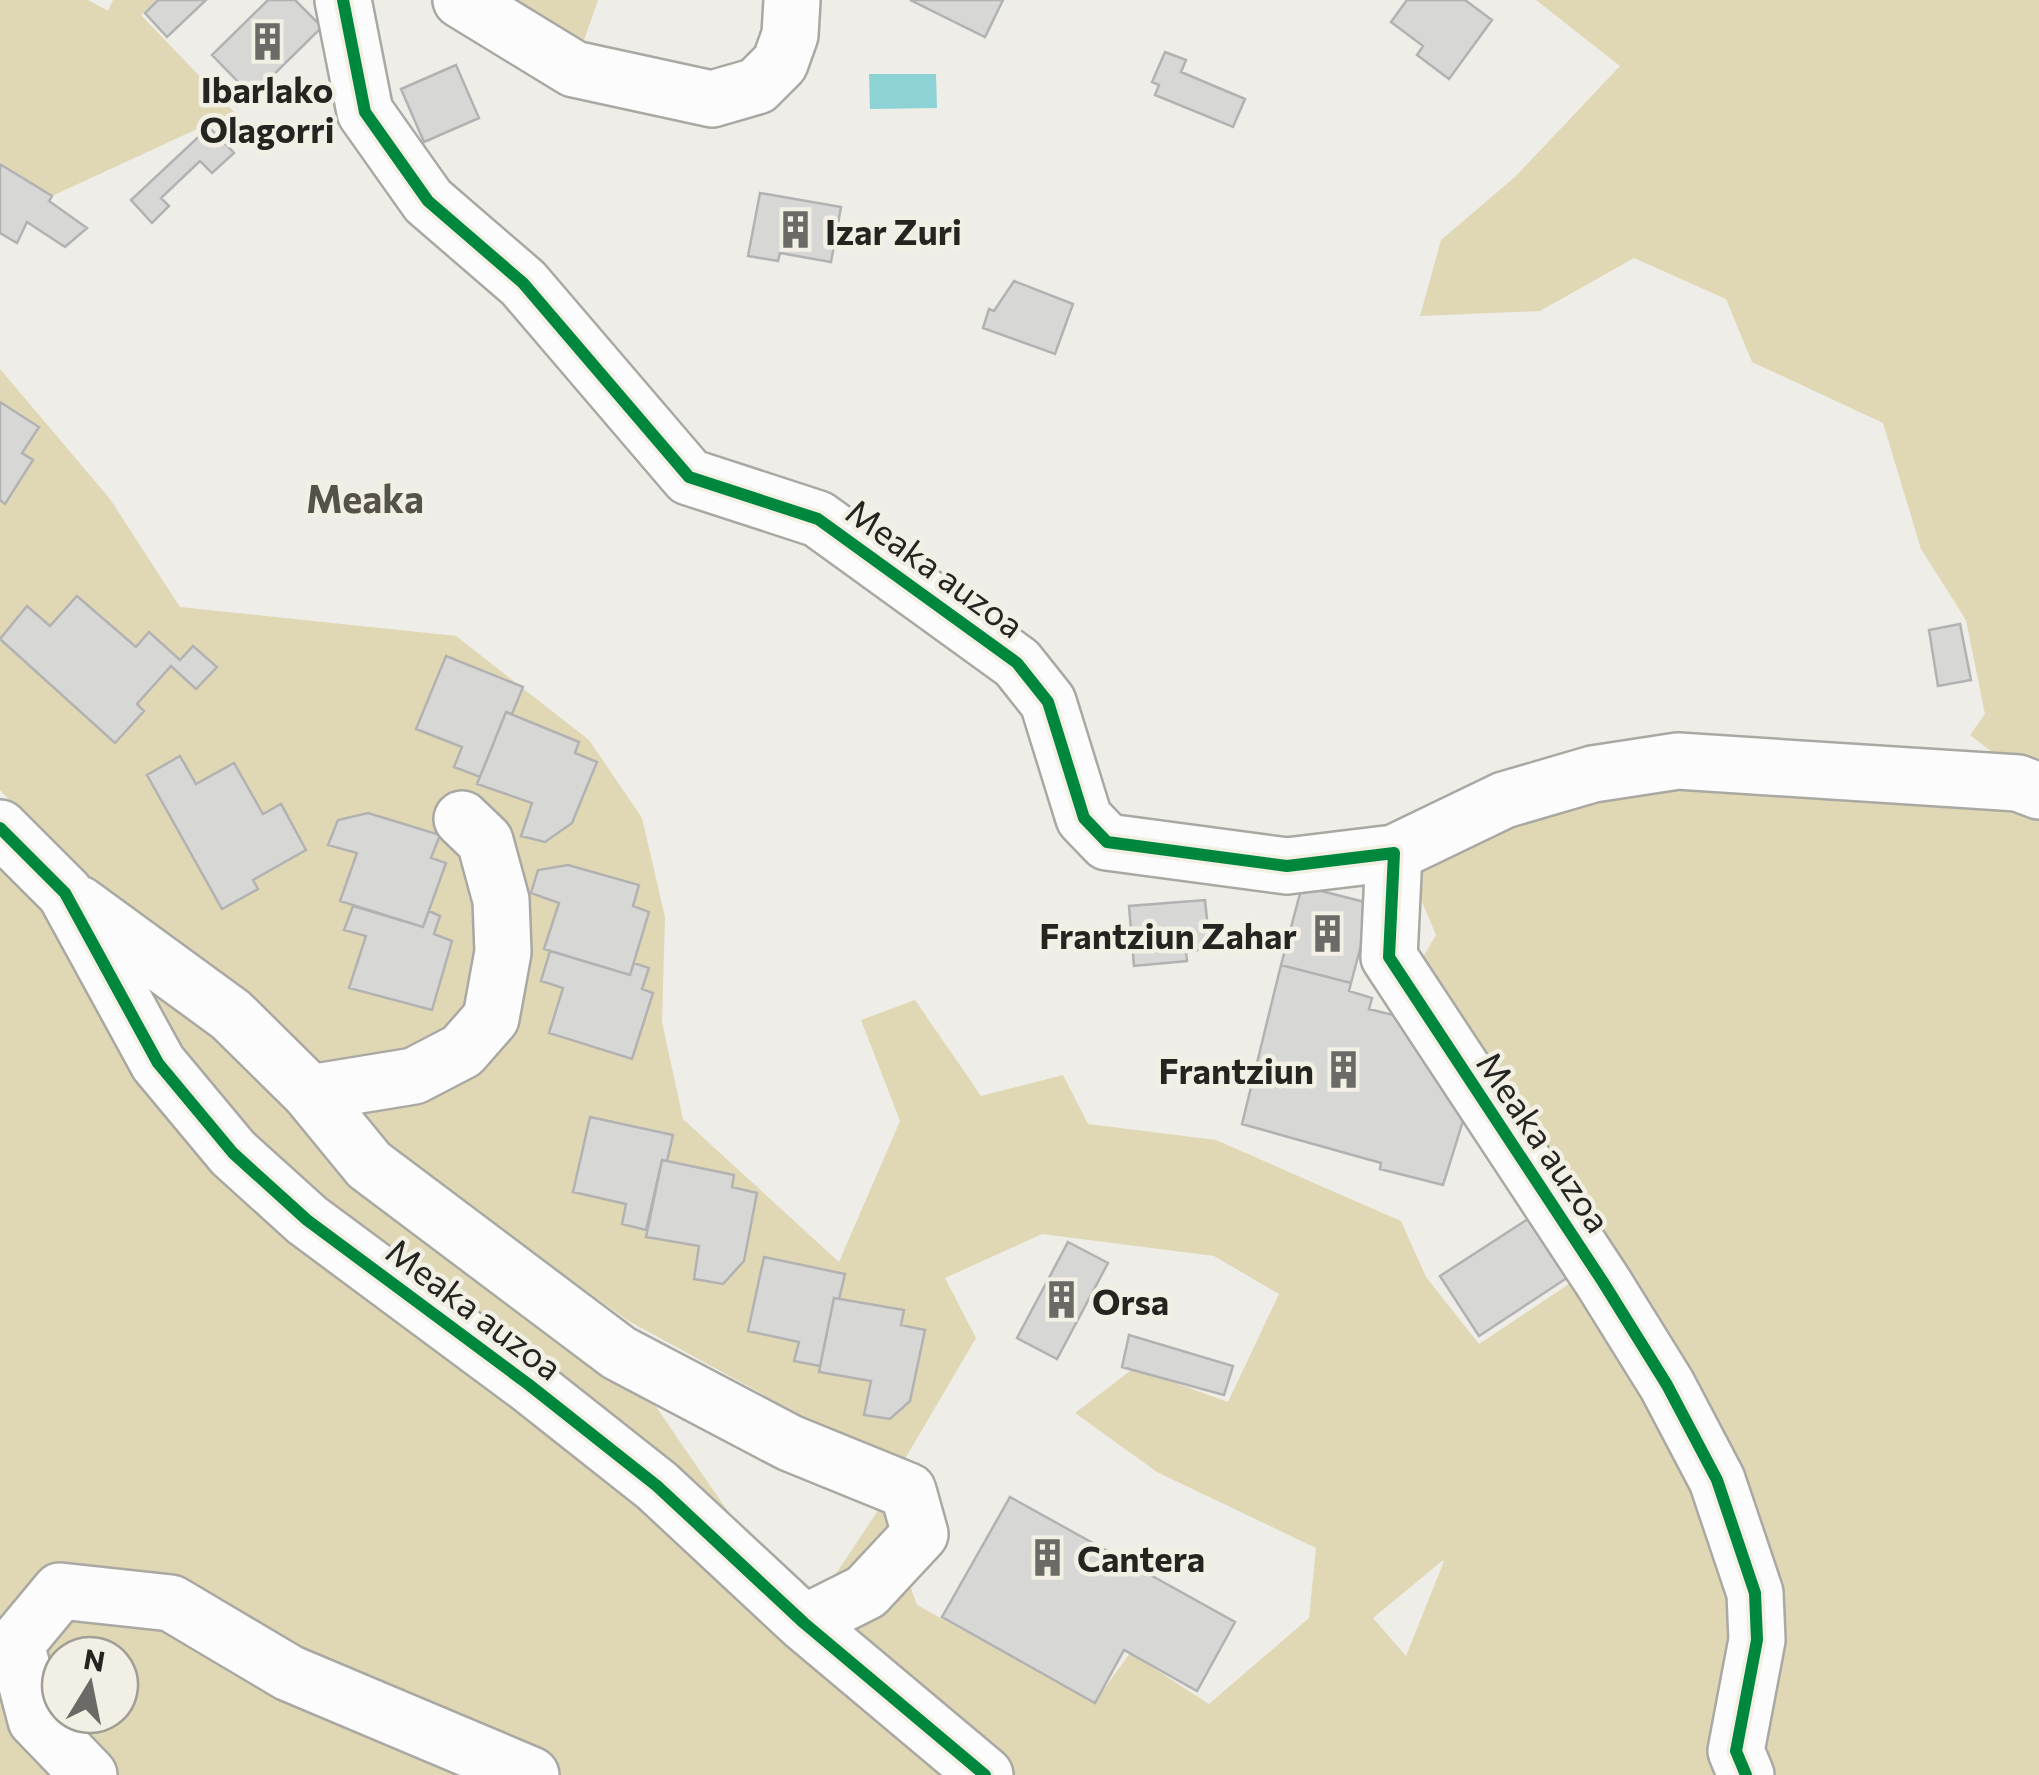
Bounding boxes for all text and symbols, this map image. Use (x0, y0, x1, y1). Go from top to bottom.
building icon: Ibarlako Olagorri (246, 20, 288, 62)
place label: Ibarlako Olagorri (200, 67, 334, 150)
building icon: Izar Zuri (774, 209, 816, 251)
place label: Izar Zuri (825, 209, 962, 252)
district label: Meaka (306, 474, 424, 521)
street label: Meaka auzoa (839, 488, 1033, 646)
place label: Frantziun Zahar (1039, 913, 1297, 956)
building icon: Frantziun Zahar (1306, 913, 1348, 955)
street label: Meaka auzoa (1469, 1043, 1621, 1239)
place label: Frantziun (1158, 1048, 1314, 1091)
building icon: Frantziun (1323, 1048, 1365, 1090)
street label: Meaka auzoa (379, 1228, 571, 1388)
building icon: Orsa (1041, 1279, 1083, 1321)
place label: Orsa (1092, 1279, 1169, 1322)
building icon: Cantera (1026, 1536, 1068, 1578)
place label: Cantera (1077, 1536, 1205, 1579)
north arrow (40, 1635, 140, 1735)
text: N (81, 1641, 108, 1678)

